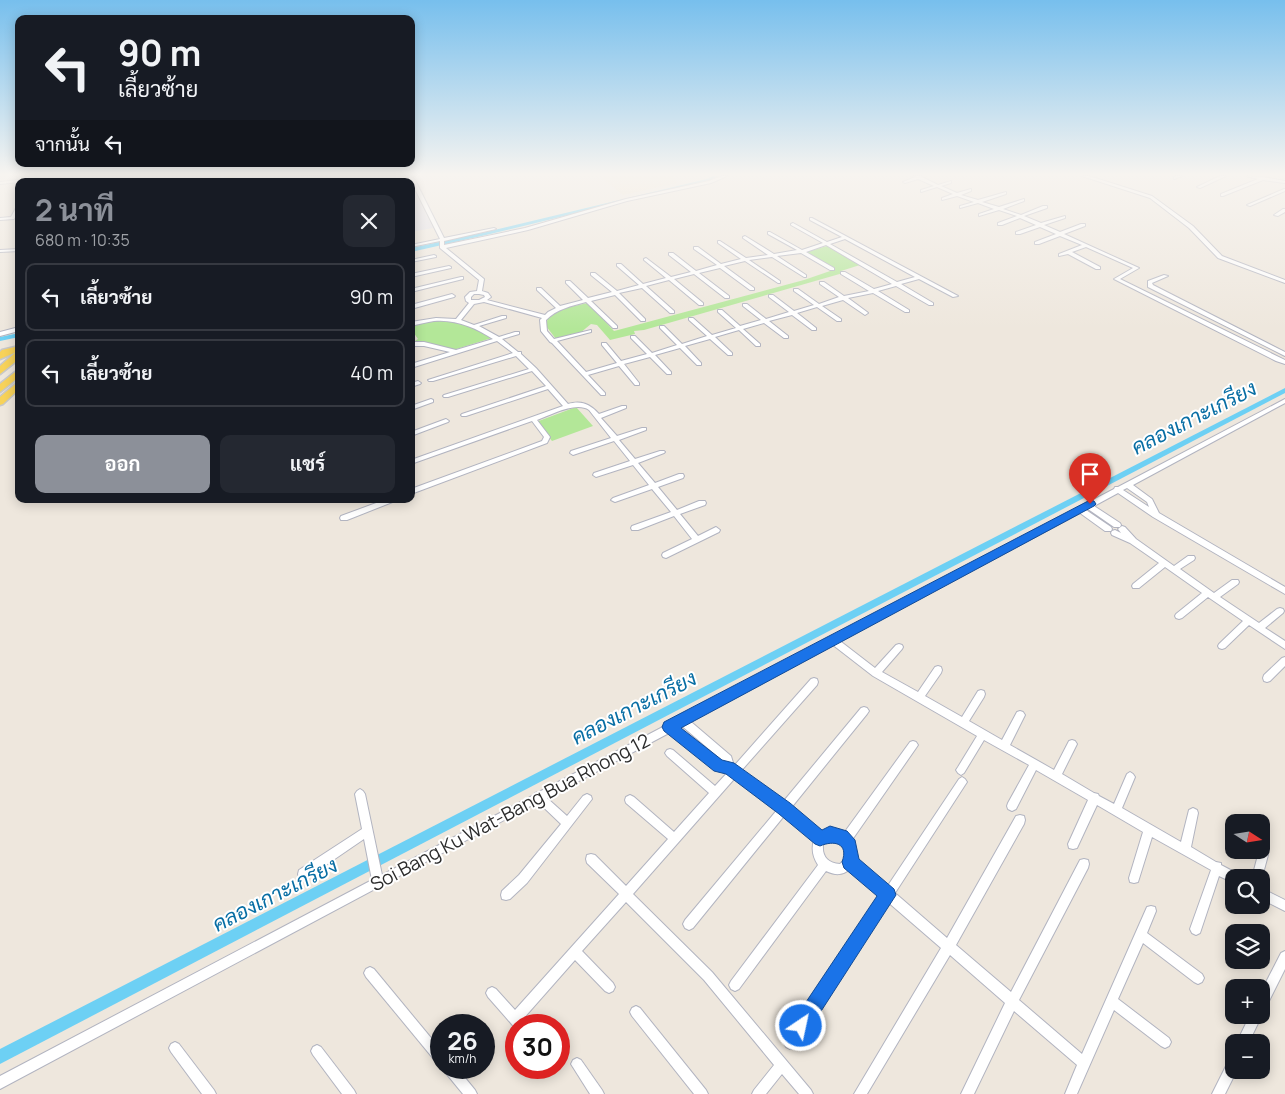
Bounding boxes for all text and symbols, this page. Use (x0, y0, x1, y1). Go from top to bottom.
text: 90 m (118, 29, 201, 77)
icon: left (35, 35, 100, 100)
text: เลี้ยวซ้าย (118, 74, 198, 104)
icon: left (100, 130, 128, 158)
text: จากนั้น (35, 131, 90, 157)
text: 2 นาที (35, 189, 114, 230)
button: close (343, 195, 395, 247)
text: 680 m · 10:35 (35, 229, 130, 251)
icon: left (37, 283, 65, 311)
text: เลี้ยวซ้าย (80, 284, 152, 310)
text: 90 m (350, 284, 393, 310)
icon: left (37, 359, 65, 387)
text: เลี้ยวซ้าย (80, 360, 152, 386)
text: 40 m (350, 360, 393, 386)
water label: คลองเกาะเกรียง (1126, 374, 1261, 461)
button: ออก (35, 435, 210, 493)
button: แชร์ (220, 435, 395, 493)
pin (1069, 453, 1111, 504)
icon: arrive (1076, 460, 1104, 488)
water label: คลองเกาะเกรียง (566, 664, 701, 751)
street label: Soi Bang Ku Wat-Bang Bua Rhong 12 (366, 727, 654, 897)
north arrow (1225, 814, 1270, 859)
map controls (1225, 814, 1270, 1079)
water label: คลองเกาะเกรียง (207, 851, 342, 938)
button: search (1225, 869, 1270, 914)
button: layers (1225, 924, 1270, 969)
button: + (1225, 979, 1270, 1024)
position arrow (774, 999, 826, 1051)
speed limit sign: 30 (505, 1014, 570, 1079)
text: 26 (447, 1023, 478, 1058)
button: − (1225, 1034, 1270, 1079)
text: km/h (449, 1050, 476, 1067)

